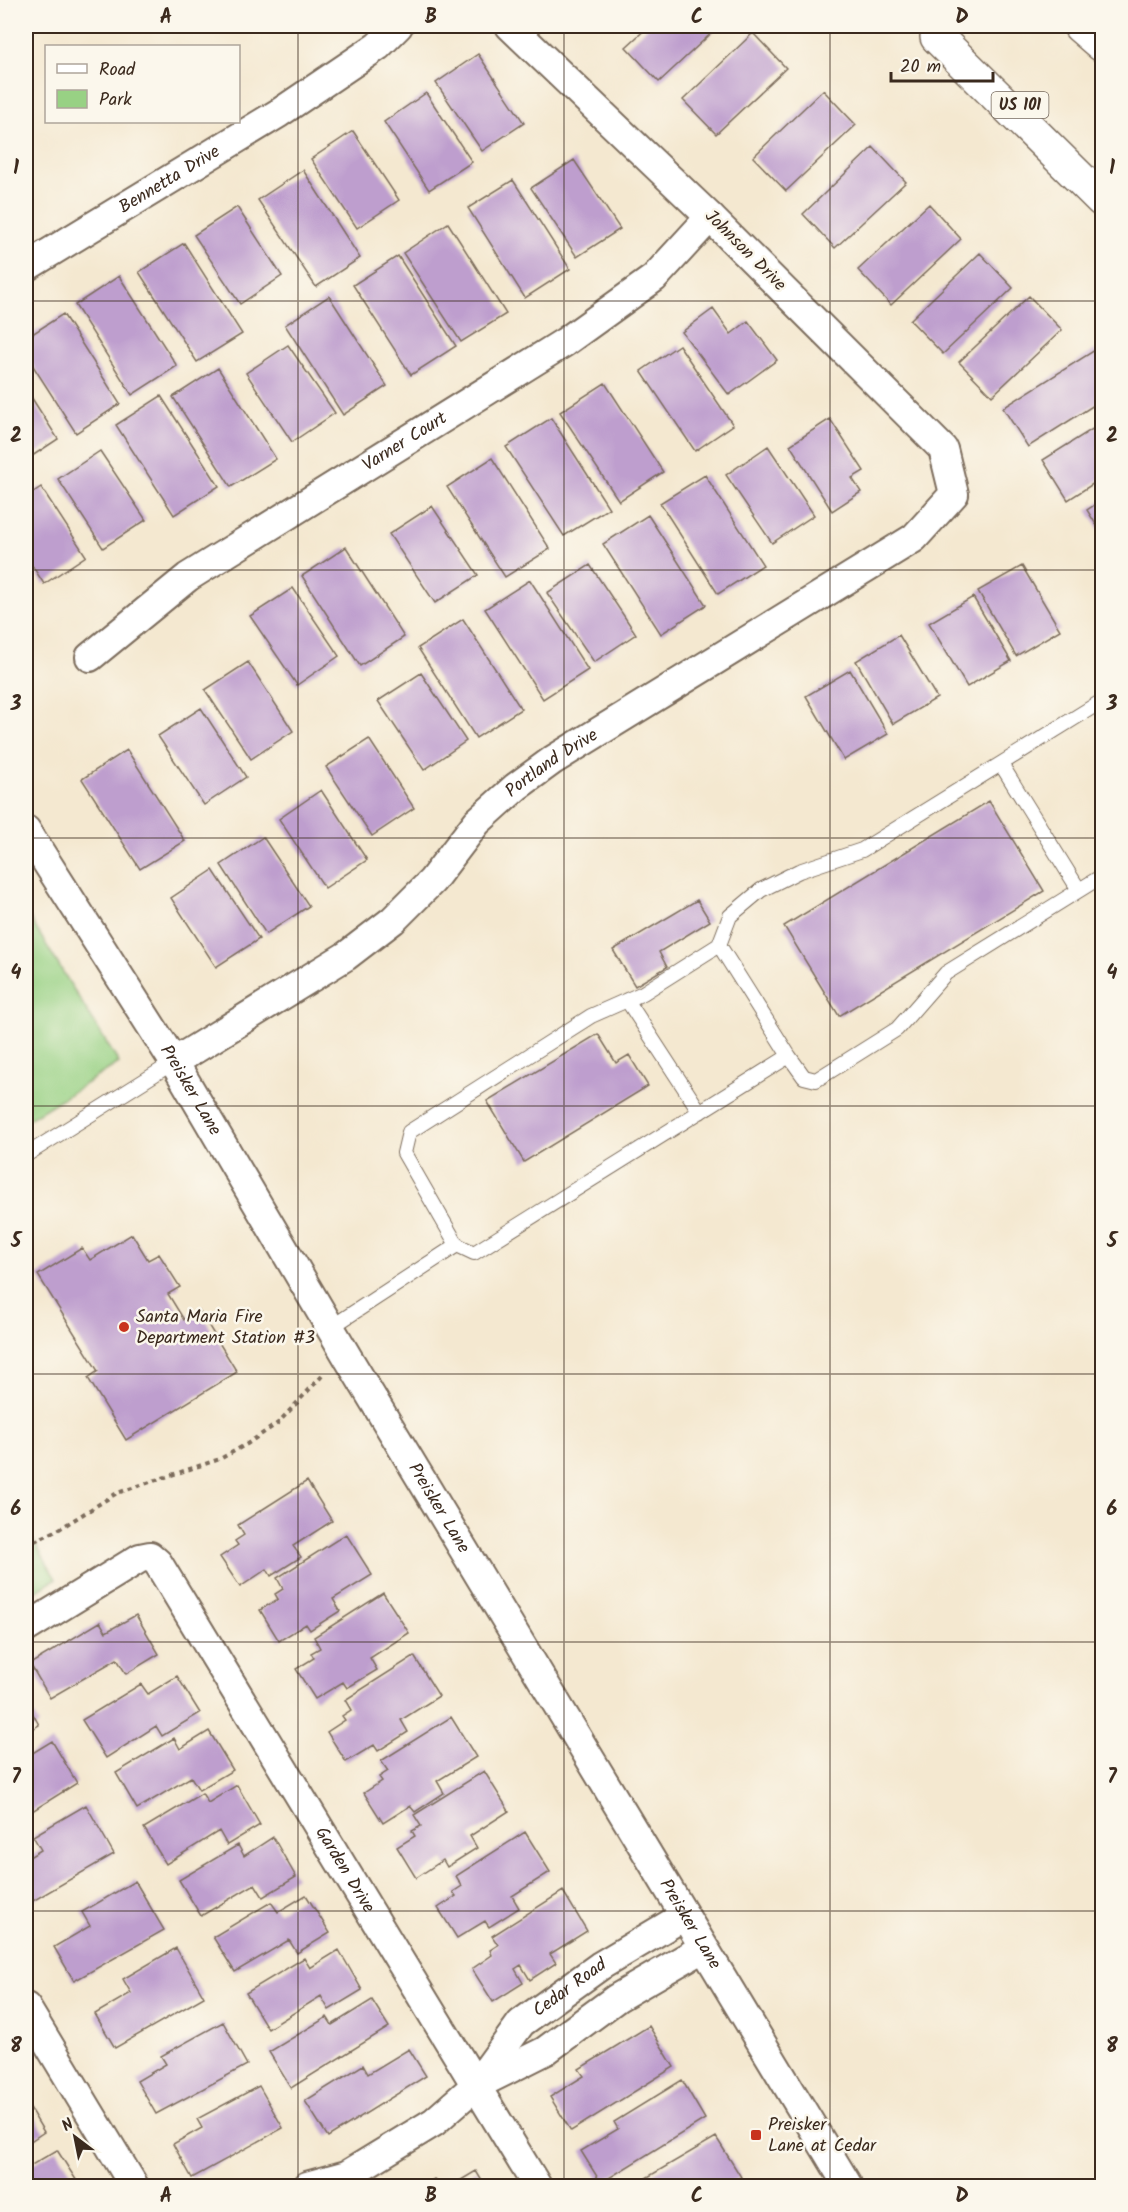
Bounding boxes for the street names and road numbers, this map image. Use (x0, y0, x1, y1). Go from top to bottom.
road number: US 101 (992, 92, 1048, 118)
street label: Bennetta Drive (113, 138, 226, 222)
street label: Johnson Drive (697, 203, 793, 299)
street label: Varner Court (357, 404, 454, 479)
street label: Portland Drive (498, 721, 604, 805)
street label: Preisker Lane (152, 1039, 229, 1141)
street label: Preisker Lane (400, 1457, 477, 1559)
street label: Garden Drive (307, 1821, 382, 1919)
street label: Preisker Lane (651, 1873, 729, 1975)
street label: Cedar Road (526, 1950, 613, 2025)

